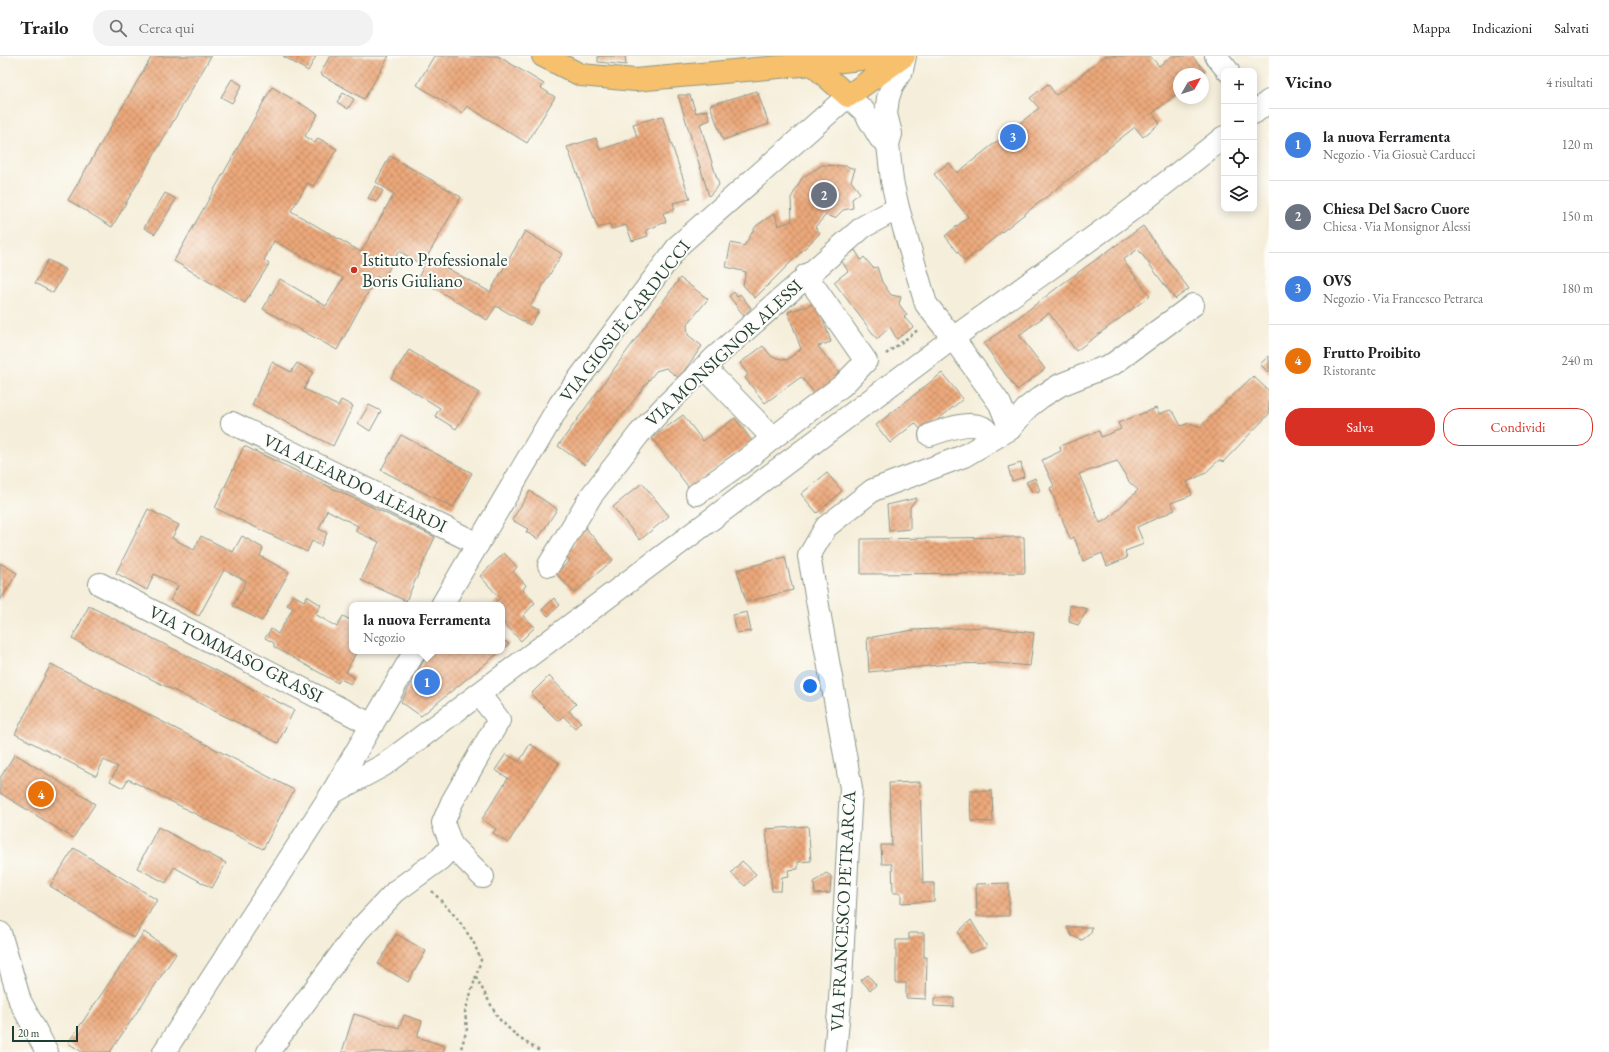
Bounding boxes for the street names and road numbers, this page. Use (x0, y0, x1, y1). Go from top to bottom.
street label: VIA GIOSUÈ CARDUCCI (554, 235, 695, 406)
street label: VIA MONSIGNOR ALESSI (640, 274, 807, 431)
street label: VIA ALEARDO ALEARDI (260, 428, 451, 537)
street label: VIA TOMMASO GRASSI (145, 600, 327, 707)
street label: VIA FRANCESCO PETRARCA (825, 789, 860, 1032)

